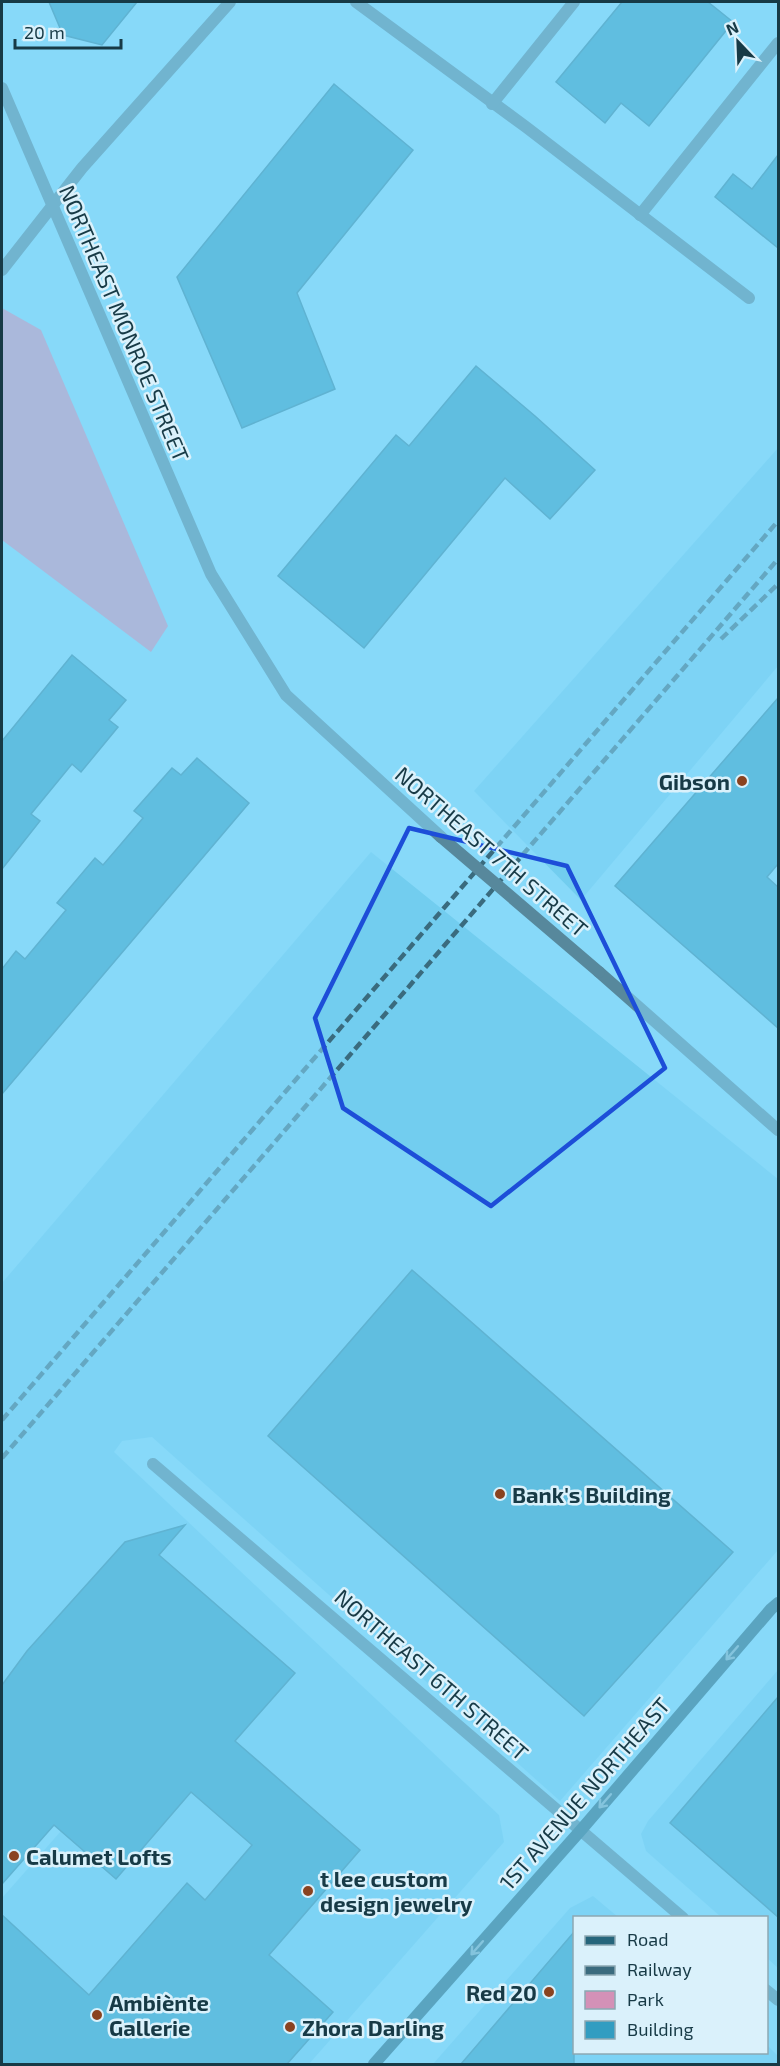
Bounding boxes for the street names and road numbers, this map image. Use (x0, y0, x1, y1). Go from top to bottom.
street label: NORTHEAST MONROE STREET (55, 181, 195, 465)
street label: NORTHEAST 7TH STREET (391, 760, 594, 942)
street label: NORTHEAST 6TH STREET (330, 1583, 534, 1765)
street label: 1ST AVENUE NORTHEAST (494, 1691, 675, 1894)

